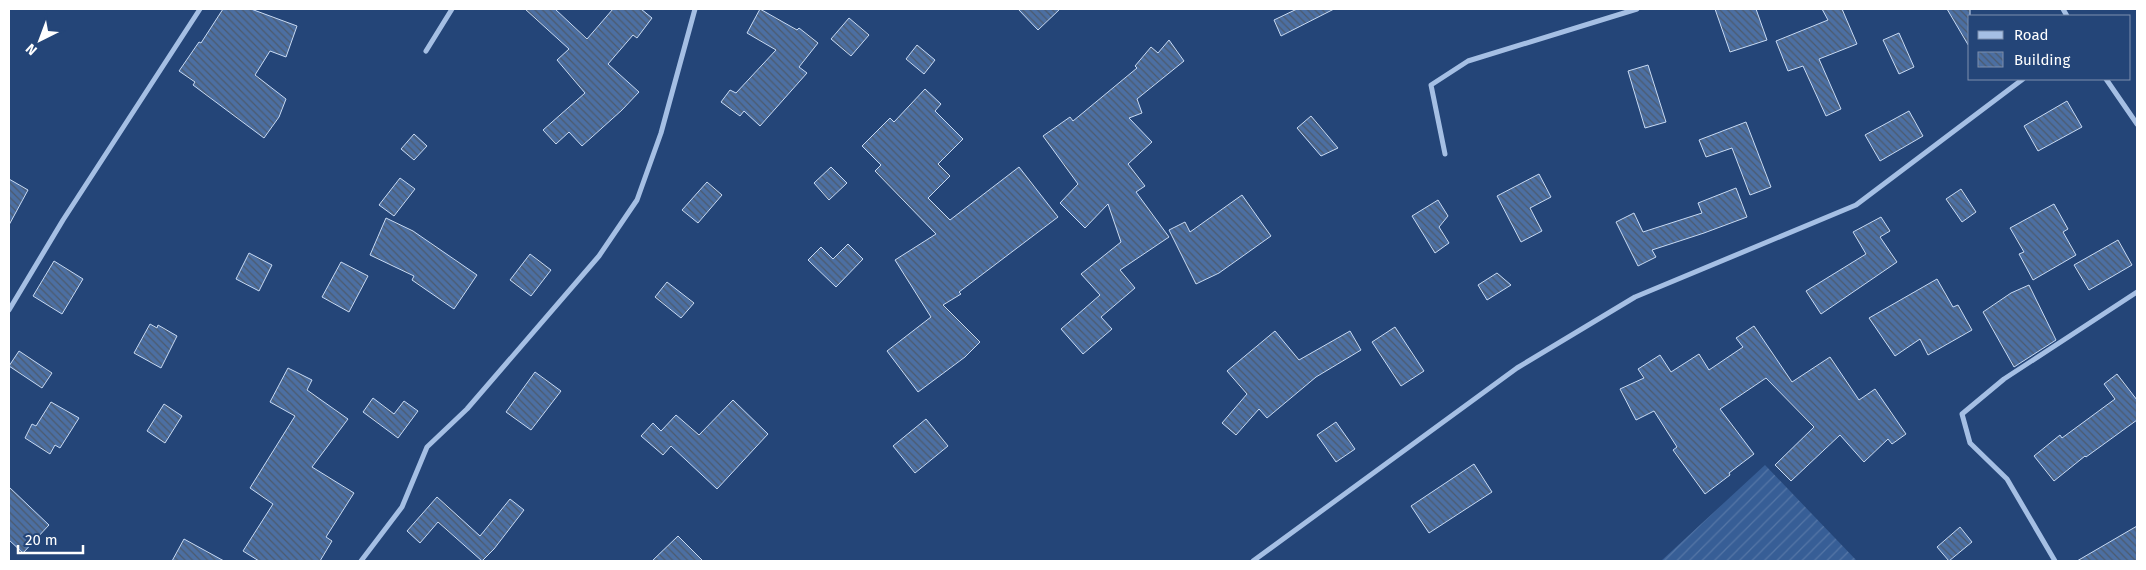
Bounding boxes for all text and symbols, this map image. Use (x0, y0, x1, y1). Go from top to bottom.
north arrow (15, 15, 65, 65)
legend (1968, 15, 2131, 80)
text: Road (2014, 26, 2049, 44)
text: N (22, 40, 41, 59)
text: Building (2014, 51, 2070, 69)
scale bar (18, 522, 82, 554)
text: 20 m (25, 531, 58, 549)

